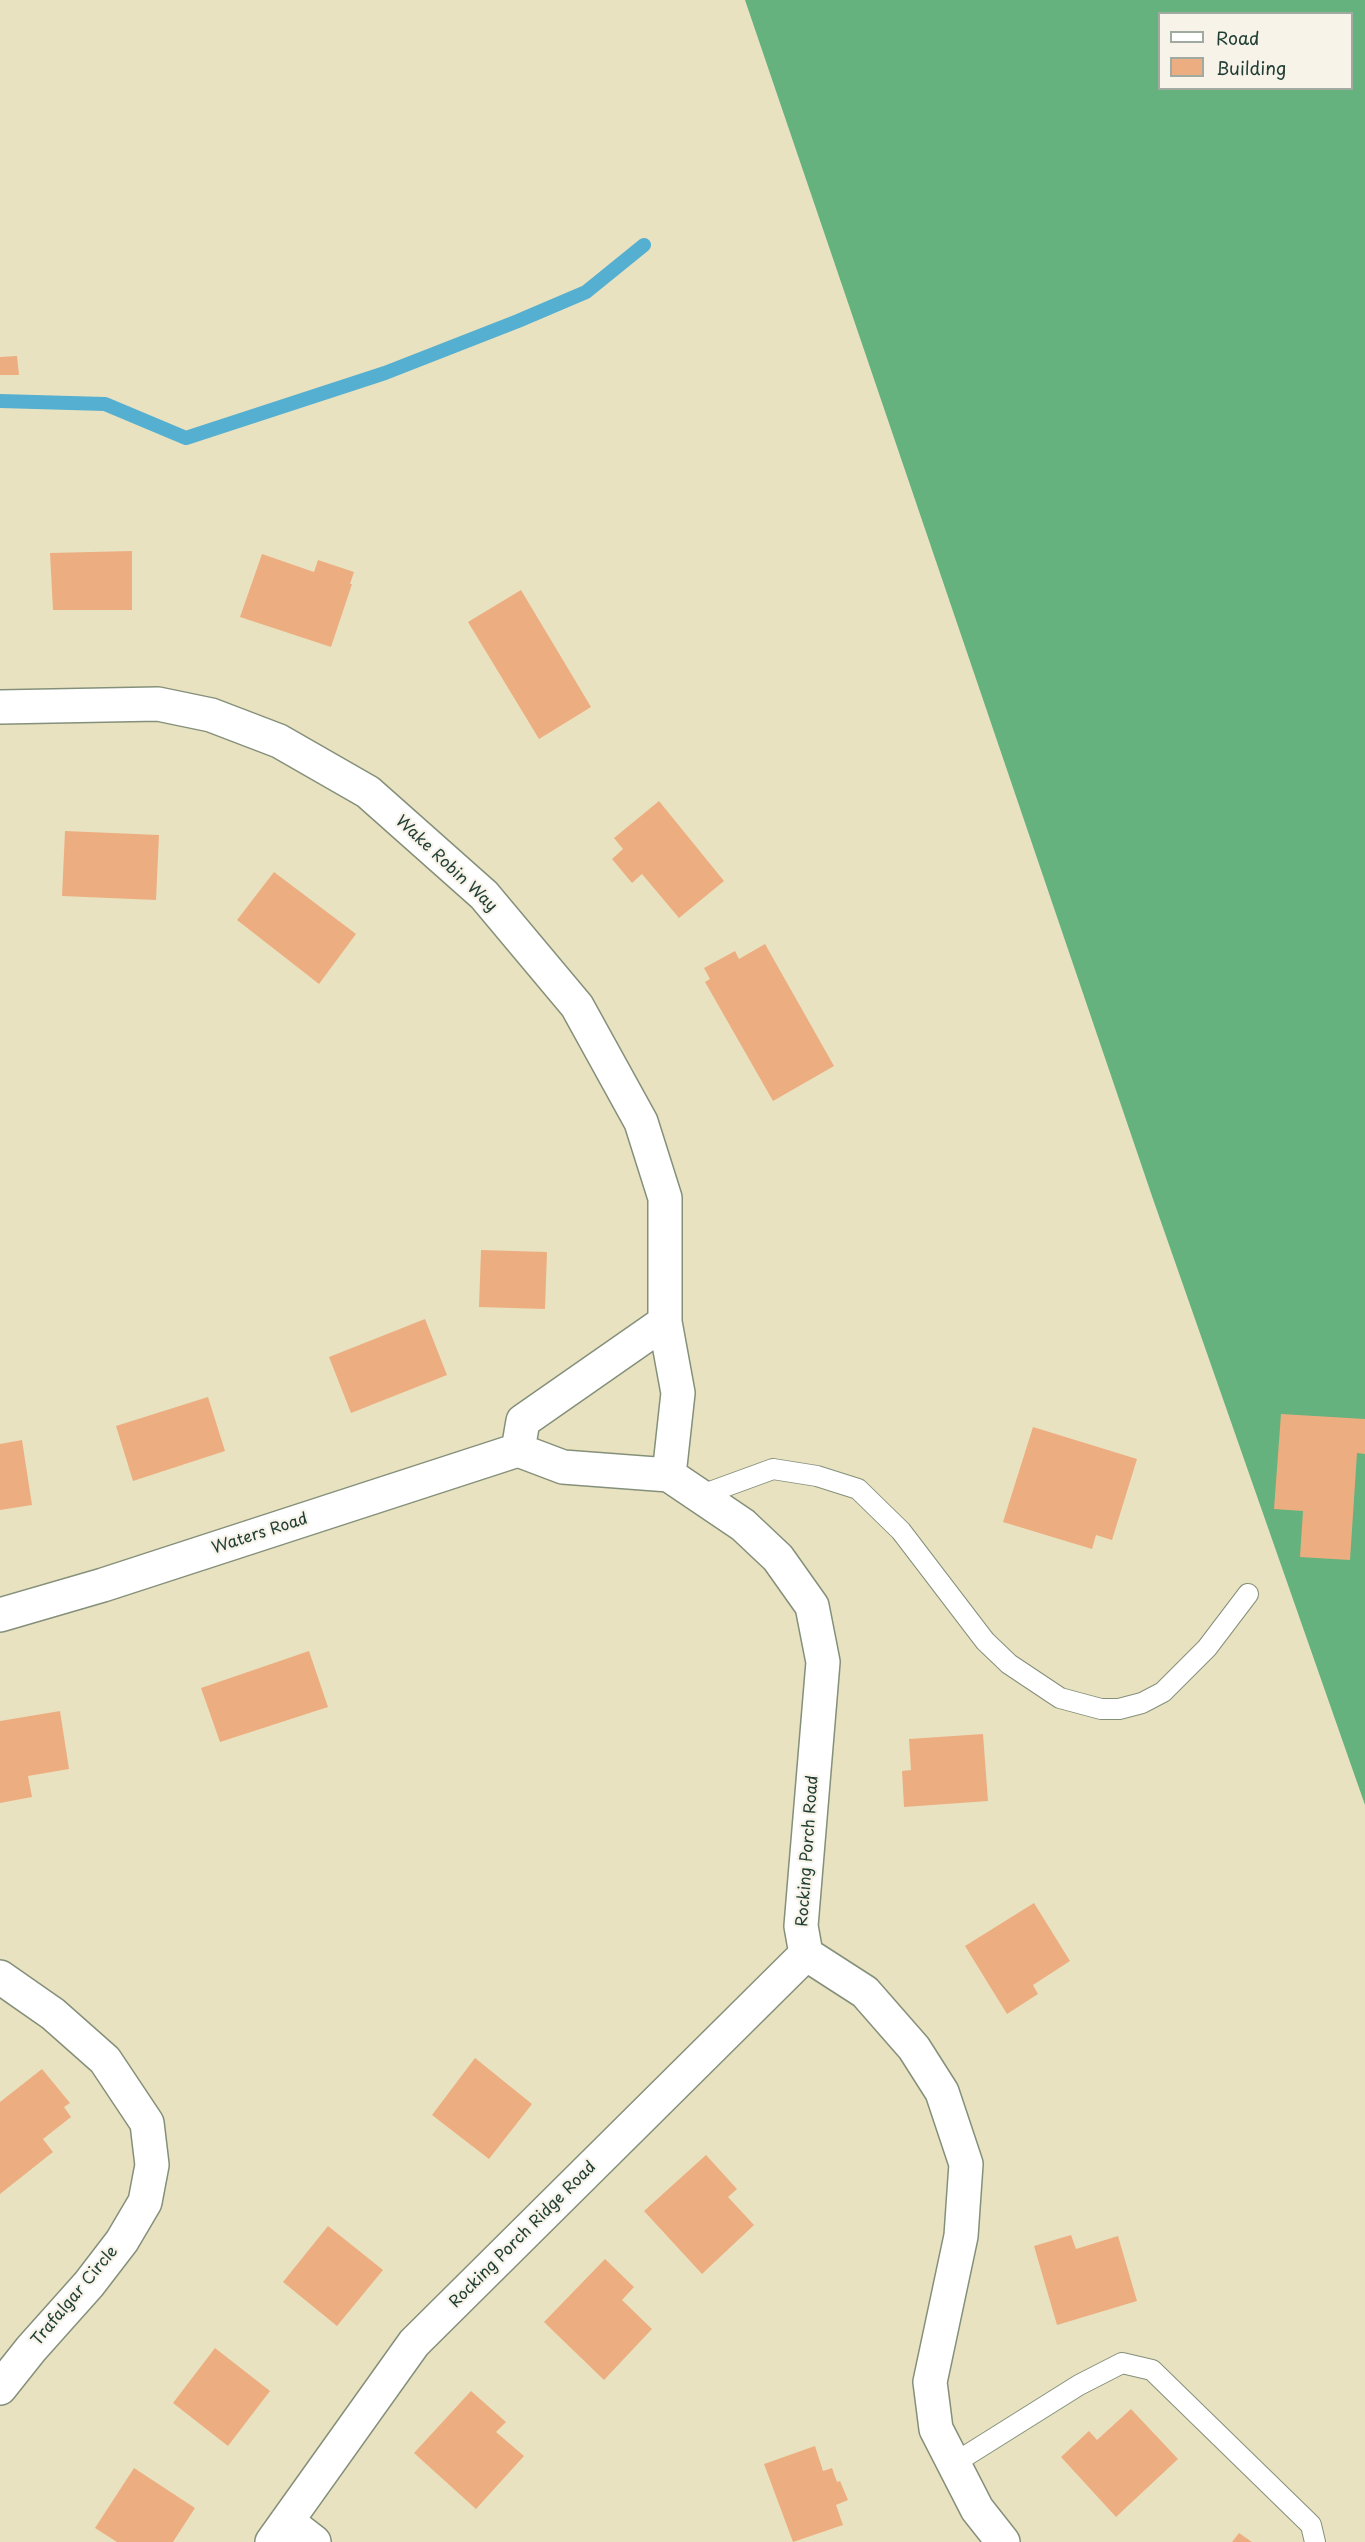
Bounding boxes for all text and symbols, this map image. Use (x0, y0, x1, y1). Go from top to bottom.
legend (1158, 12, 1353, 90)
text: Road (1216, 24, 1260, 51)
text: Building (1216, 54, 1286, 81)
street label: Wake Robin Way (391, 812, 501, 916)
street label: Waters Road (210, 1510, 310, 1558)
street label: Rocking Porch Road (793, 1775, 823, 1927)
street label: Rocking Porch Ridge Road (446, 2158, 600, 2312)
street label: Trafalgar Circle (28, 2242, 122, 2350)

